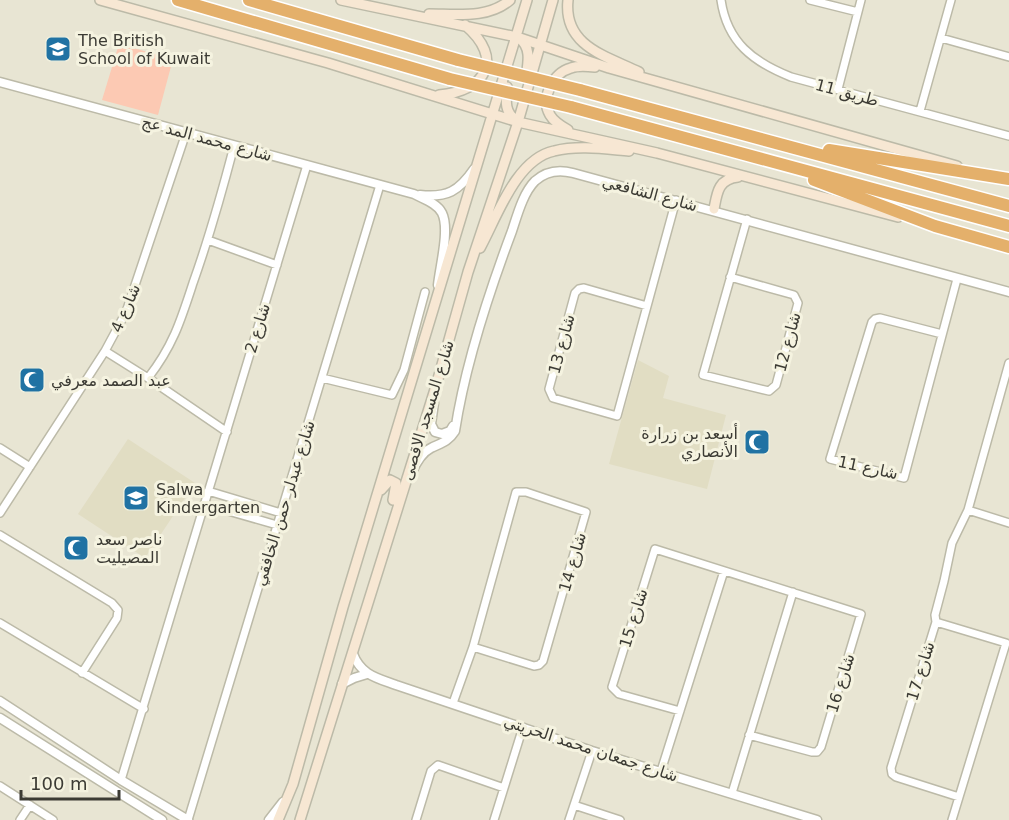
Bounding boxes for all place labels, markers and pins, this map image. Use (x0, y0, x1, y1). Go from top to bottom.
place label: The British School of Kuwait (77, 31, 210, 68)
school or university icon: The British School of Kuwait (43, 34, 73, 64)
mosque icon: عبد الصمد معرفي (17, 365, 47, 395)
place label: عبد الصمد معرفي (51, 371, 171, 391)
place label: أسعد بن زرارة الأنصاري (641, 423, 738, 462)
mosque icon: أسعد بن زرارة الأنصاري (742, 427, 772, 457)
place label: Salwa Kindergarten (156, 480, 260, 517)
school or university icon: Salwa Kindergarten (121, 483, 151, 513)
place label: ناصر سعد المصيليت (96, 530, 162, 567)
mosque icon: ناصر سعد المصيليت (61, 533, 91, 563)

